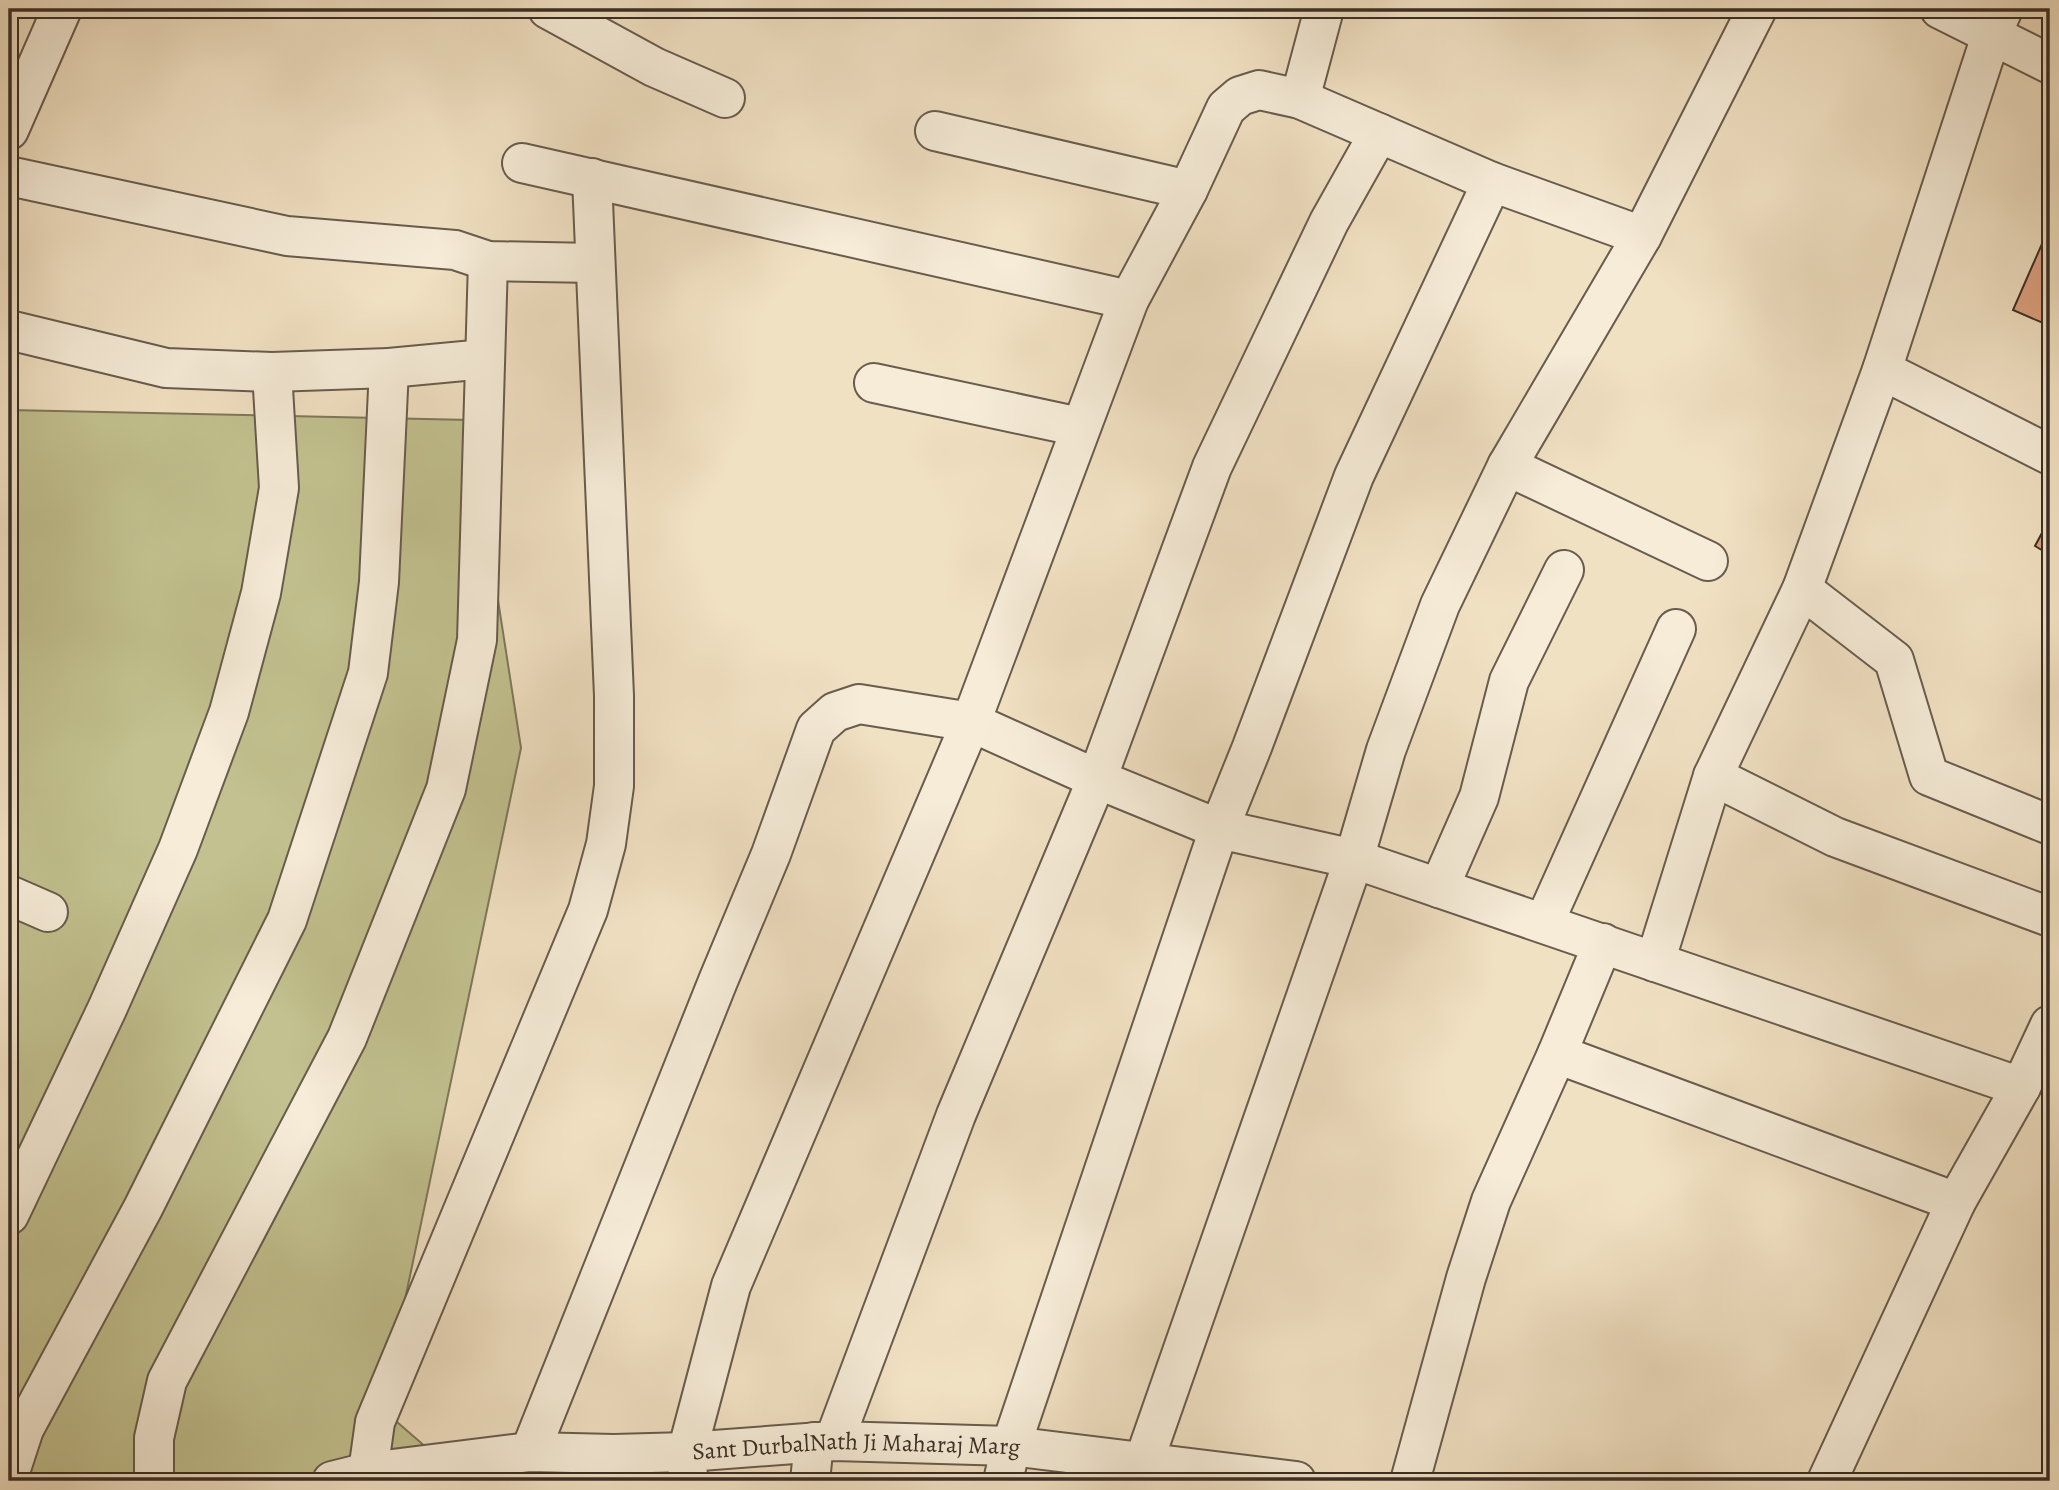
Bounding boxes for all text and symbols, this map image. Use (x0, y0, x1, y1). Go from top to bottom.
street label: Sant DurbalNath Ji Maharaj Marg (691, 1425, 1022, 1468)

